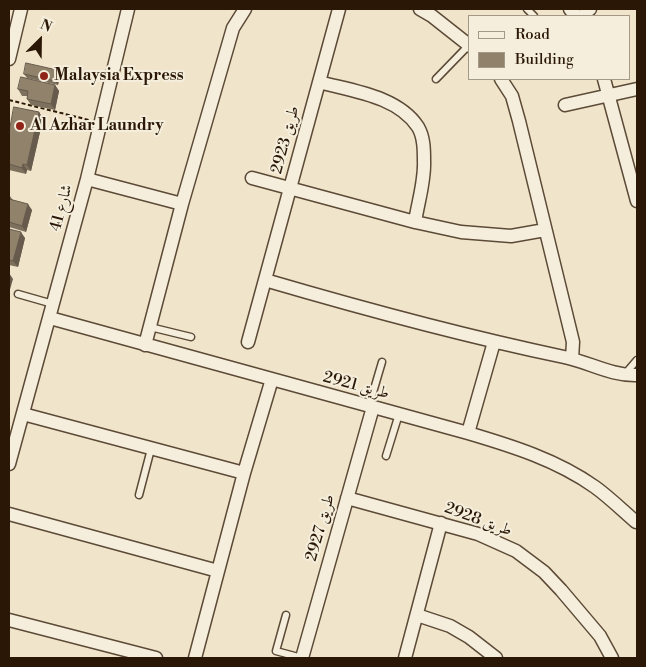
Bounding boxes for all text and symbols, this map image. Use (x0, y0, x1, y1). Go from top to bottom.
north arrow (15, 15, 65, 65)
legend (468, 15, 631, 80)
text: N (37, 16, 54, 37)
text: Road (515, 25, 550, 44)
text: Building (515, 50, 574, 69)
place label: Malaysia Express (54, 66, 184, 86)
marker: Malaysia Express (38, 70, 50, 82)
street label: طريق 2923 (268, 104, 304, 176)
place label: Al Azhar Laundry (30, 116, 163, 136)
marker: Al Azhar Laundry (14, 120, 26, 132)
street label: شارع 41 (47, 183, 77, 233)
street label: طريق 2921 (321, 368, 391, 404)
street label: طريق 2927 (302, 492, 340, 564)
street label: طريق 2928 (442, 499, 514, 541)

